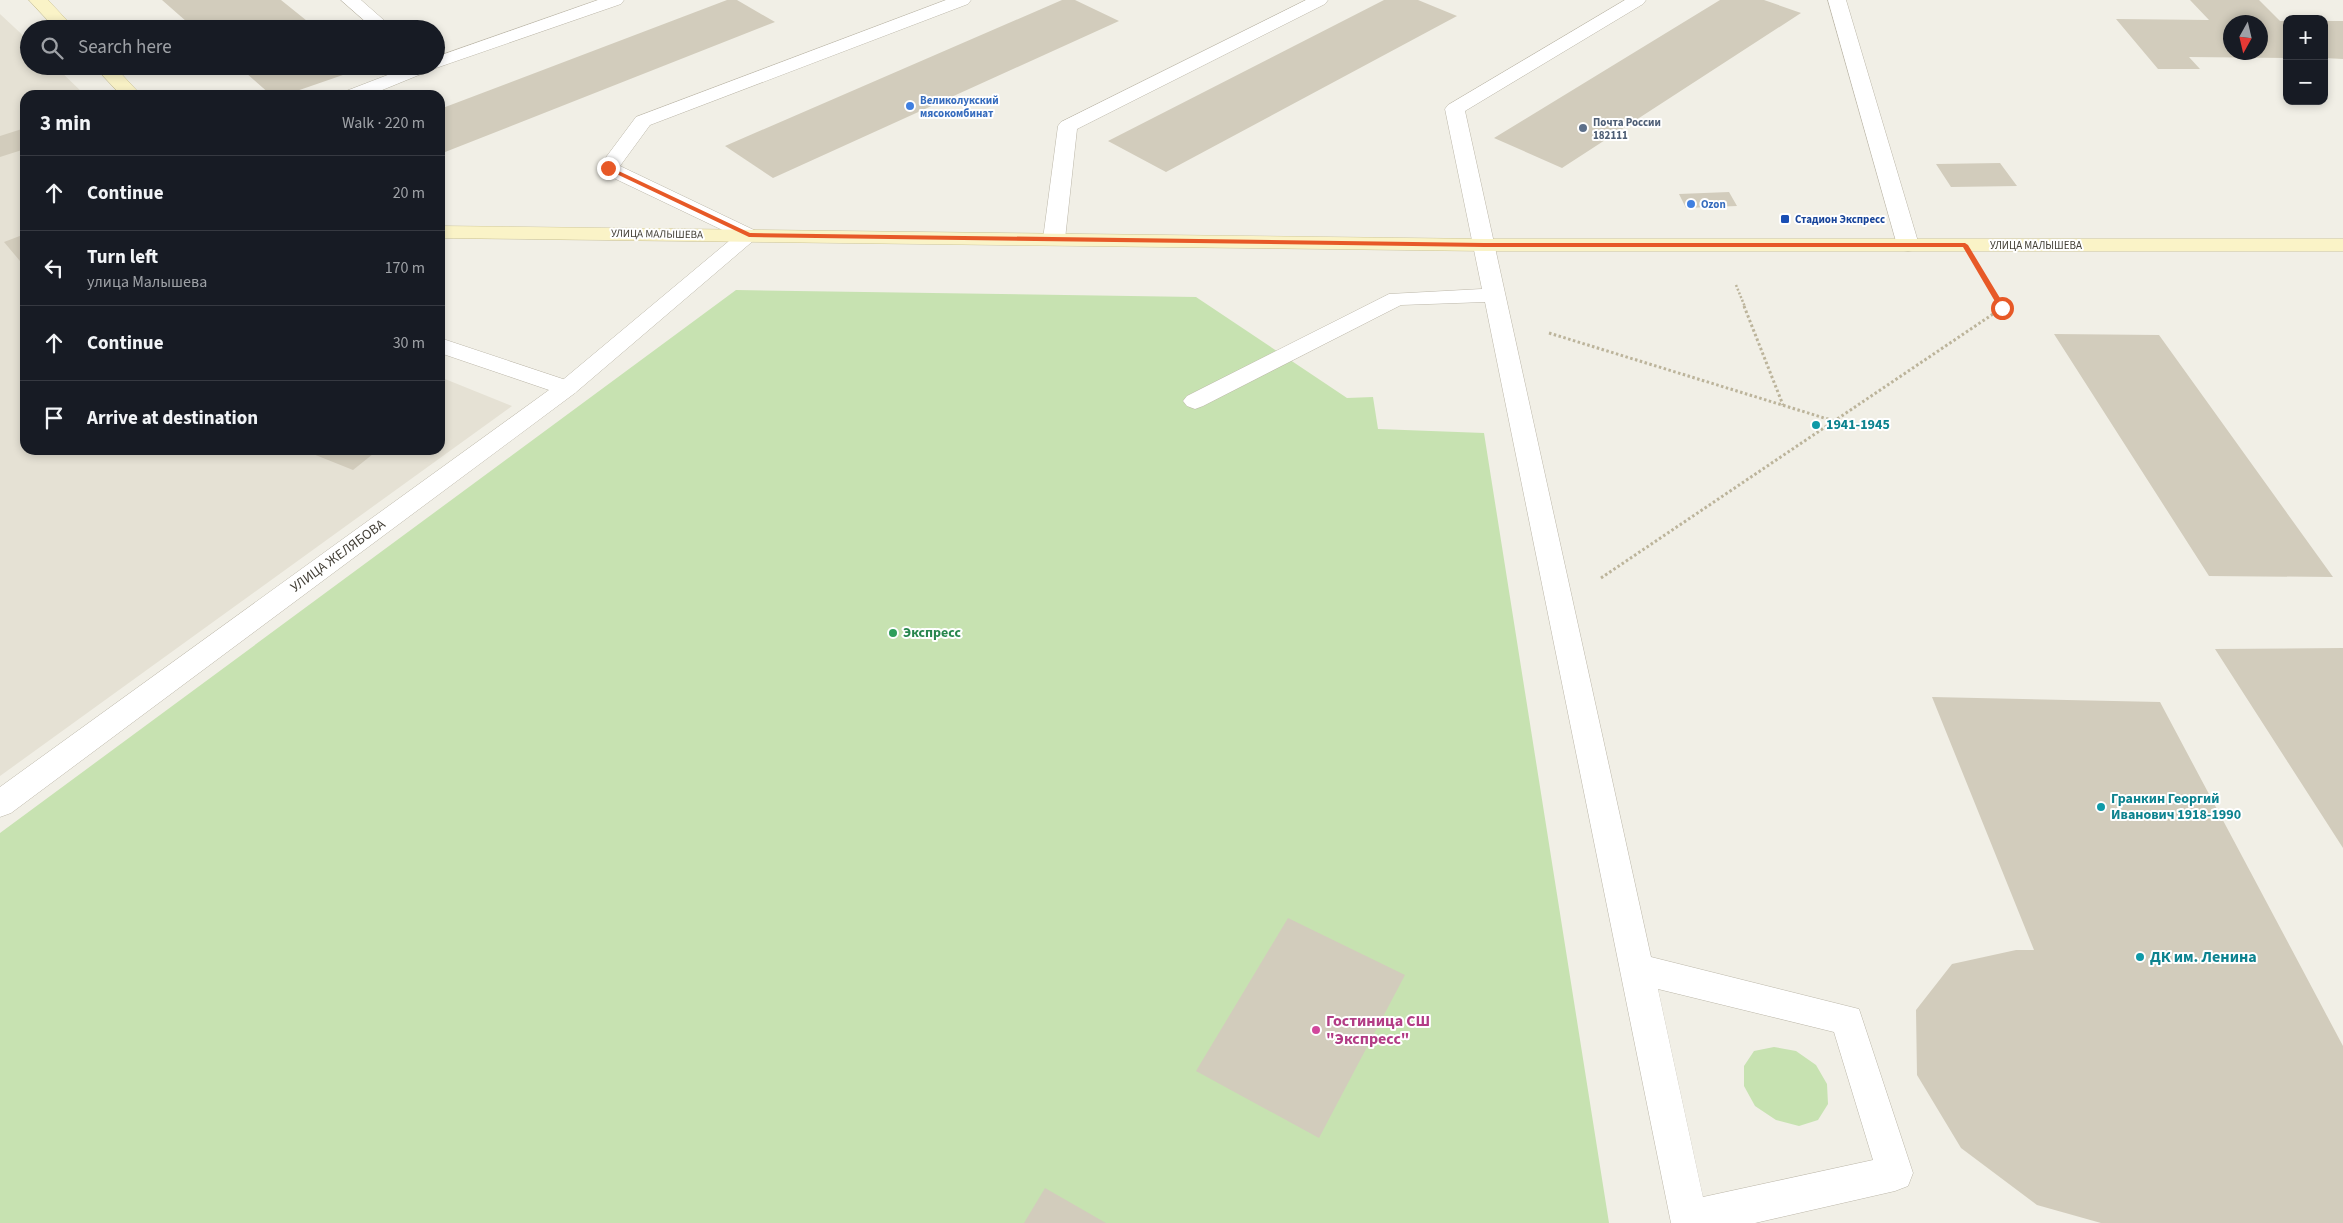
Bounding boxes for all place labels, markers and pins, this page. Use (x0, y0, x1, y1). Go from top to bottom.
place label: Великолукский мясокомбинат (920, 93, 999, 121)
marker: Великолукский мясокомбинат (904, 100, 916, 112)
place label: Почта России 182111 (1593, 115, 1661, 143)
marker: Почта России 182111 (1577, 122, 1589, 134)
place label: Ozon (1701, 197, 1726, 212)
marker: Ozon (1685, 198, 1697, 210)
place label: Стадион Экспресс (1795, 212, 1885, 227)
marker: Стадион Экспресс (1779, 213, 1791, 225)
place label: 1941-1945 (1826, 415, 1890, 435)
marker: 1941-1945 (1810, 419, 1822, 431)
place label: Экспресс (903, 623, 961, 643)
marker: Экспресс (887, 627, 899, 639)
place label: Гранкин Георгий Иванович 1918-1990 (2111, 789, 2241, 825)
marker: Гранкин Георгий Иванович 1918-1990 (2095, 801, 2107, 813)
place label: ДК им. Ленина (2150, 946, 2257, 968)
marker: ДК им. Ленина (2134, 951, 2146, 963)
place label: Гостиница СШ "Экспресс" (1326, 1010, 1430, 1050)
marker: Гостиница СШ "Экспресс" (1310, 1024, 1322, 1036)

